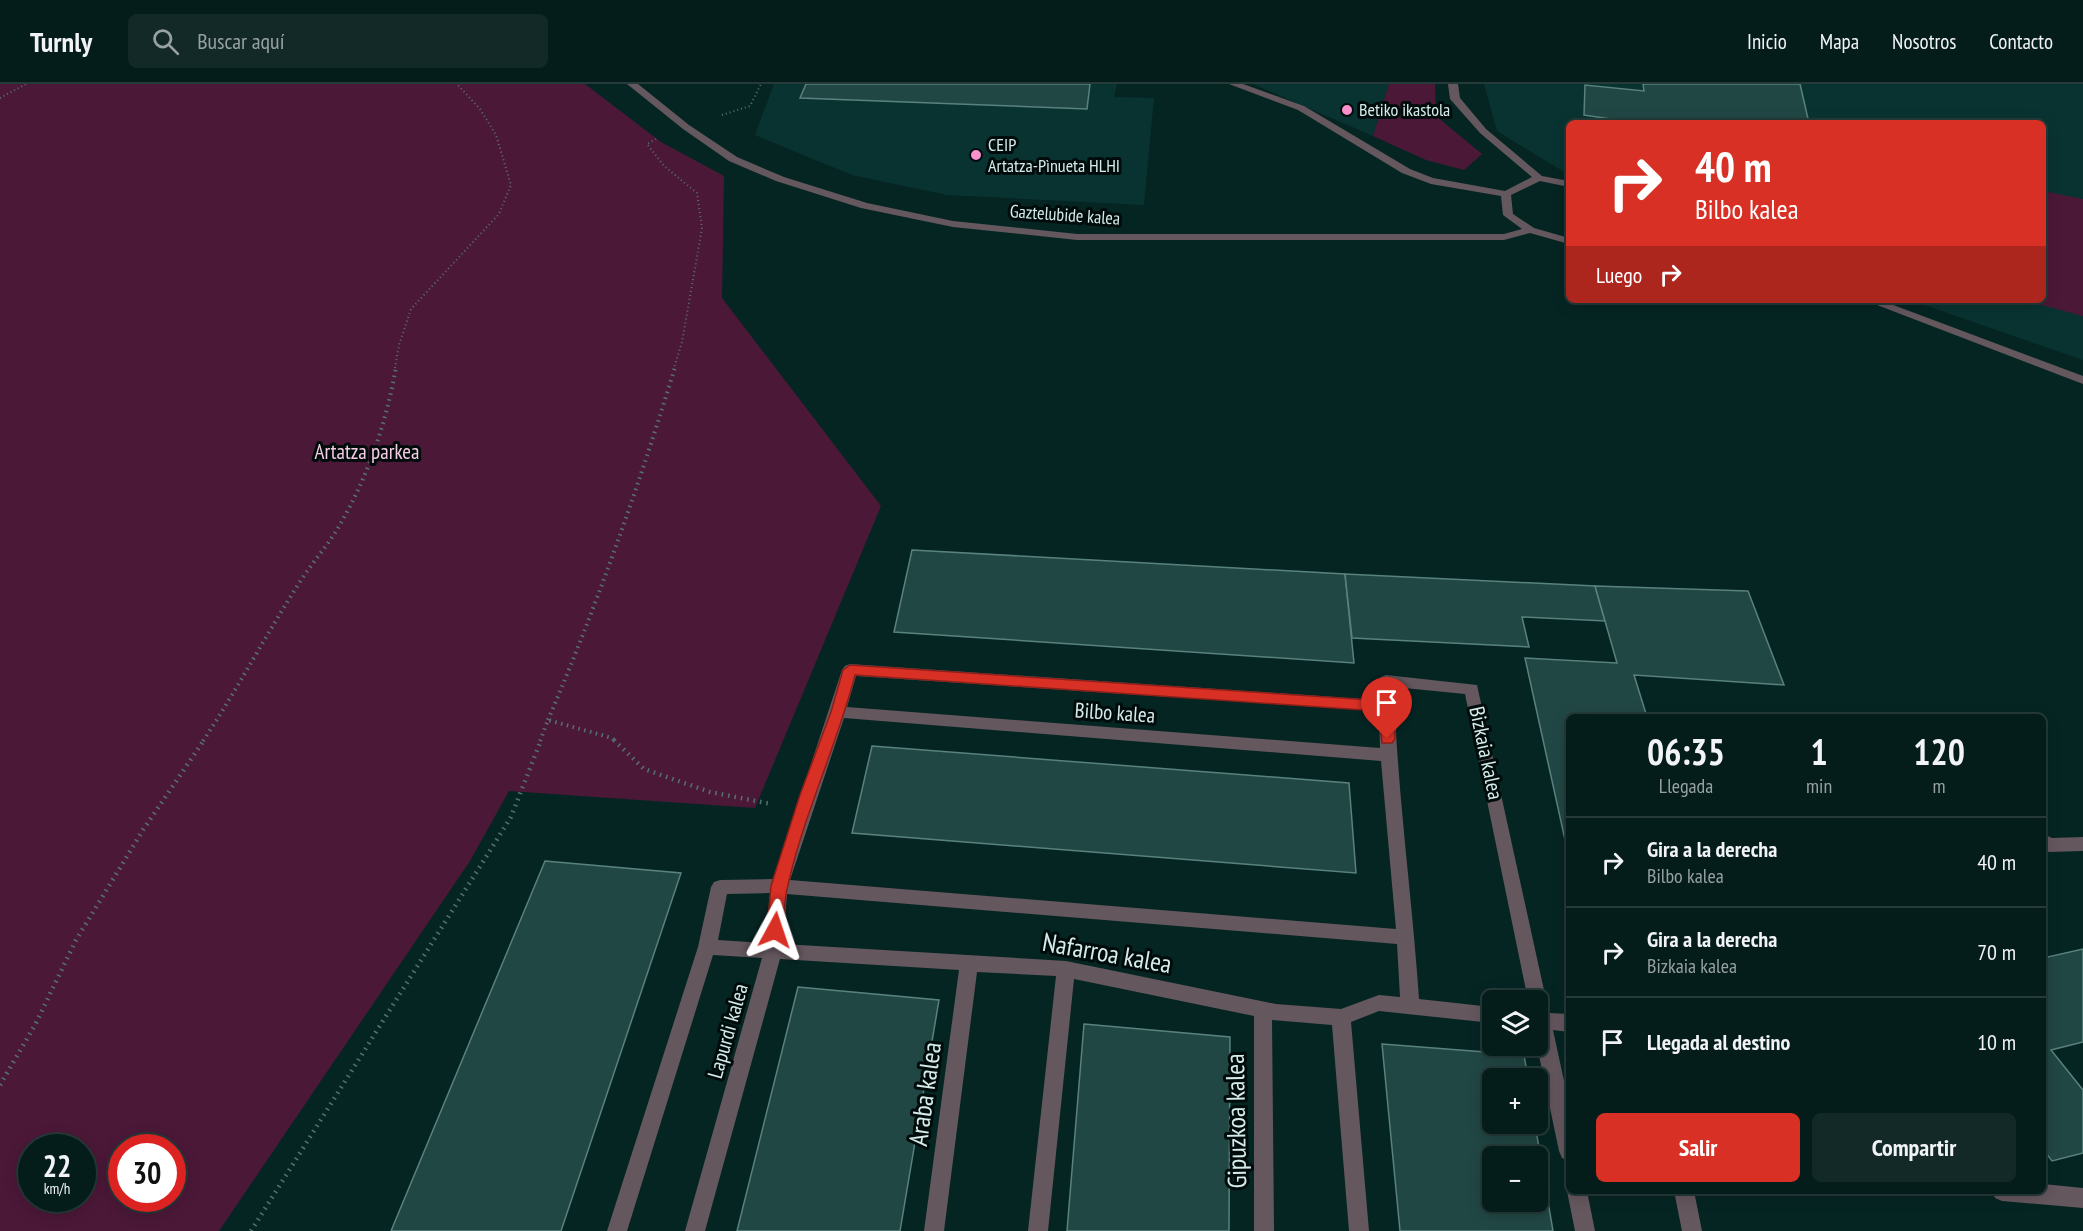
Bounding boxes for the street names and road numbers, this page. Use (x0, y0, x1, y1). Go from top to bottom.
street label: Gaztelubide kalea (1009, 199, 1121, 230)
street label: Bilbo kalea (1074, 696, 1156, 729)
street label: Bizkaia kalea (1463, 704, 1510, 802)
street label: Nafarroa kalea (1040, 925, 1174, 980)
street label: Lapurdi kalea (701, 980, 754, 1081)
street label: Araba kalea (901, 1040, 948, 1148)
street label: Gipuzkoa kalea (1218, 1053, 1253, 1189)

